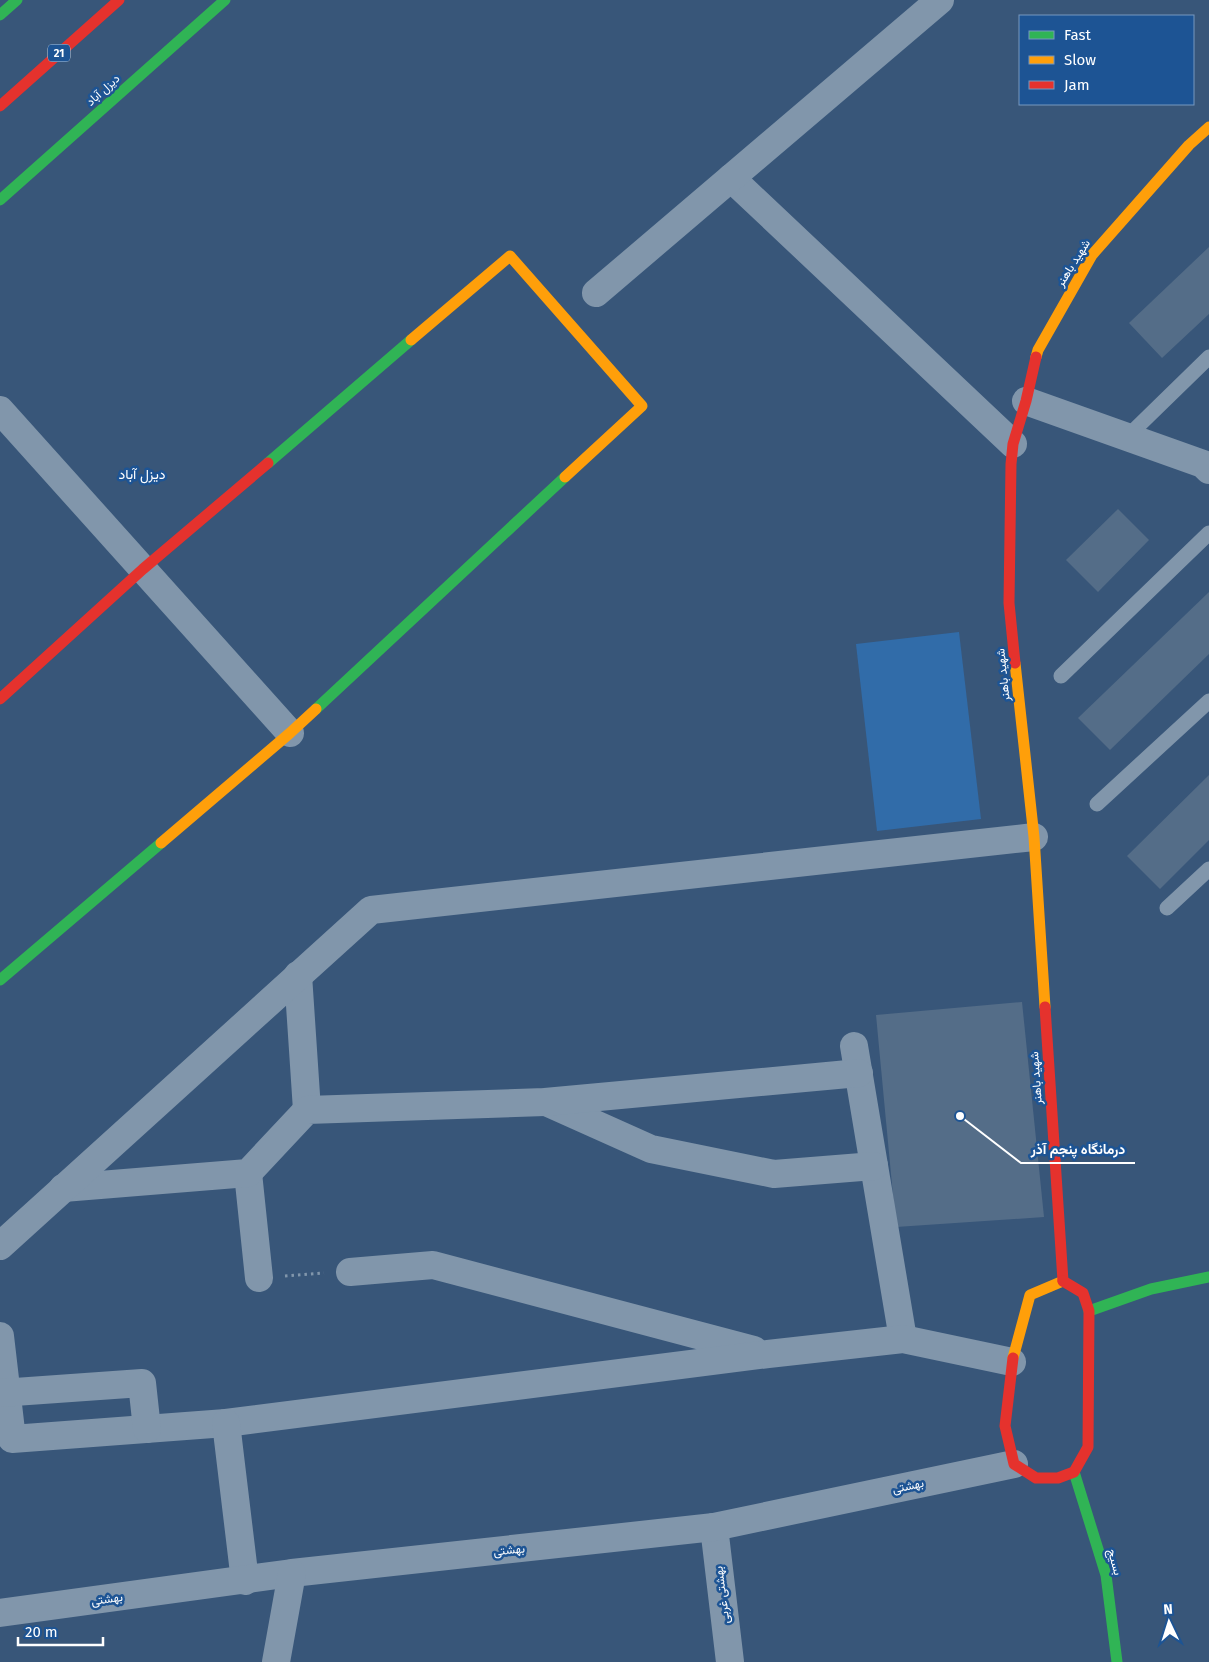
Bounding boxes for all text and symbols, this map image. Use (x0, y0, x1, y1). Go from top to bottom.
legend (1019, 15, 1194, 105)
text: Fast (1064, 26, 1091, 44)
road number: 21 (48, 44, 70, 62)
text: Slow (1064, 51, 1096, 69)
street label: دیزل آباد (83, 71, 123, 109)
text: Jam (1064, 76, 1090, 94)
street label: شهید باهنر (1052, 237, 1094, 291)
district label: دیزل آباد (119, 466, 166, 484)
street label: شهید باهنر (993, 648, 1014, 703)
street label: شهید باهنر (1027, 1051, 1046, 1106)
callout: درمانگاه پنجم آذر (1021, 1134, 1135, 1163)
text: درمانگاه پنجم آذر (1030, 1141, 1125, 1159)
street label: بهشتی (891, 1476, 925, 1497)
street label: بهشتی (492, 1541, 526, 1560)
street label: بسیج (1103, 1547, 1125, 1577)
street label: بهشتی غربی (712, 1565, 733, 1625)
street label: بهشتی (90, 1590, 124, 1609)
north arrow (1144, 1597, 1194, 1647)
text: N (1163, 1601, 1173, 1618)
scale bar (18, 1614, 102, 1646)
text: 20 m (25, 1623, 58, 1641)

